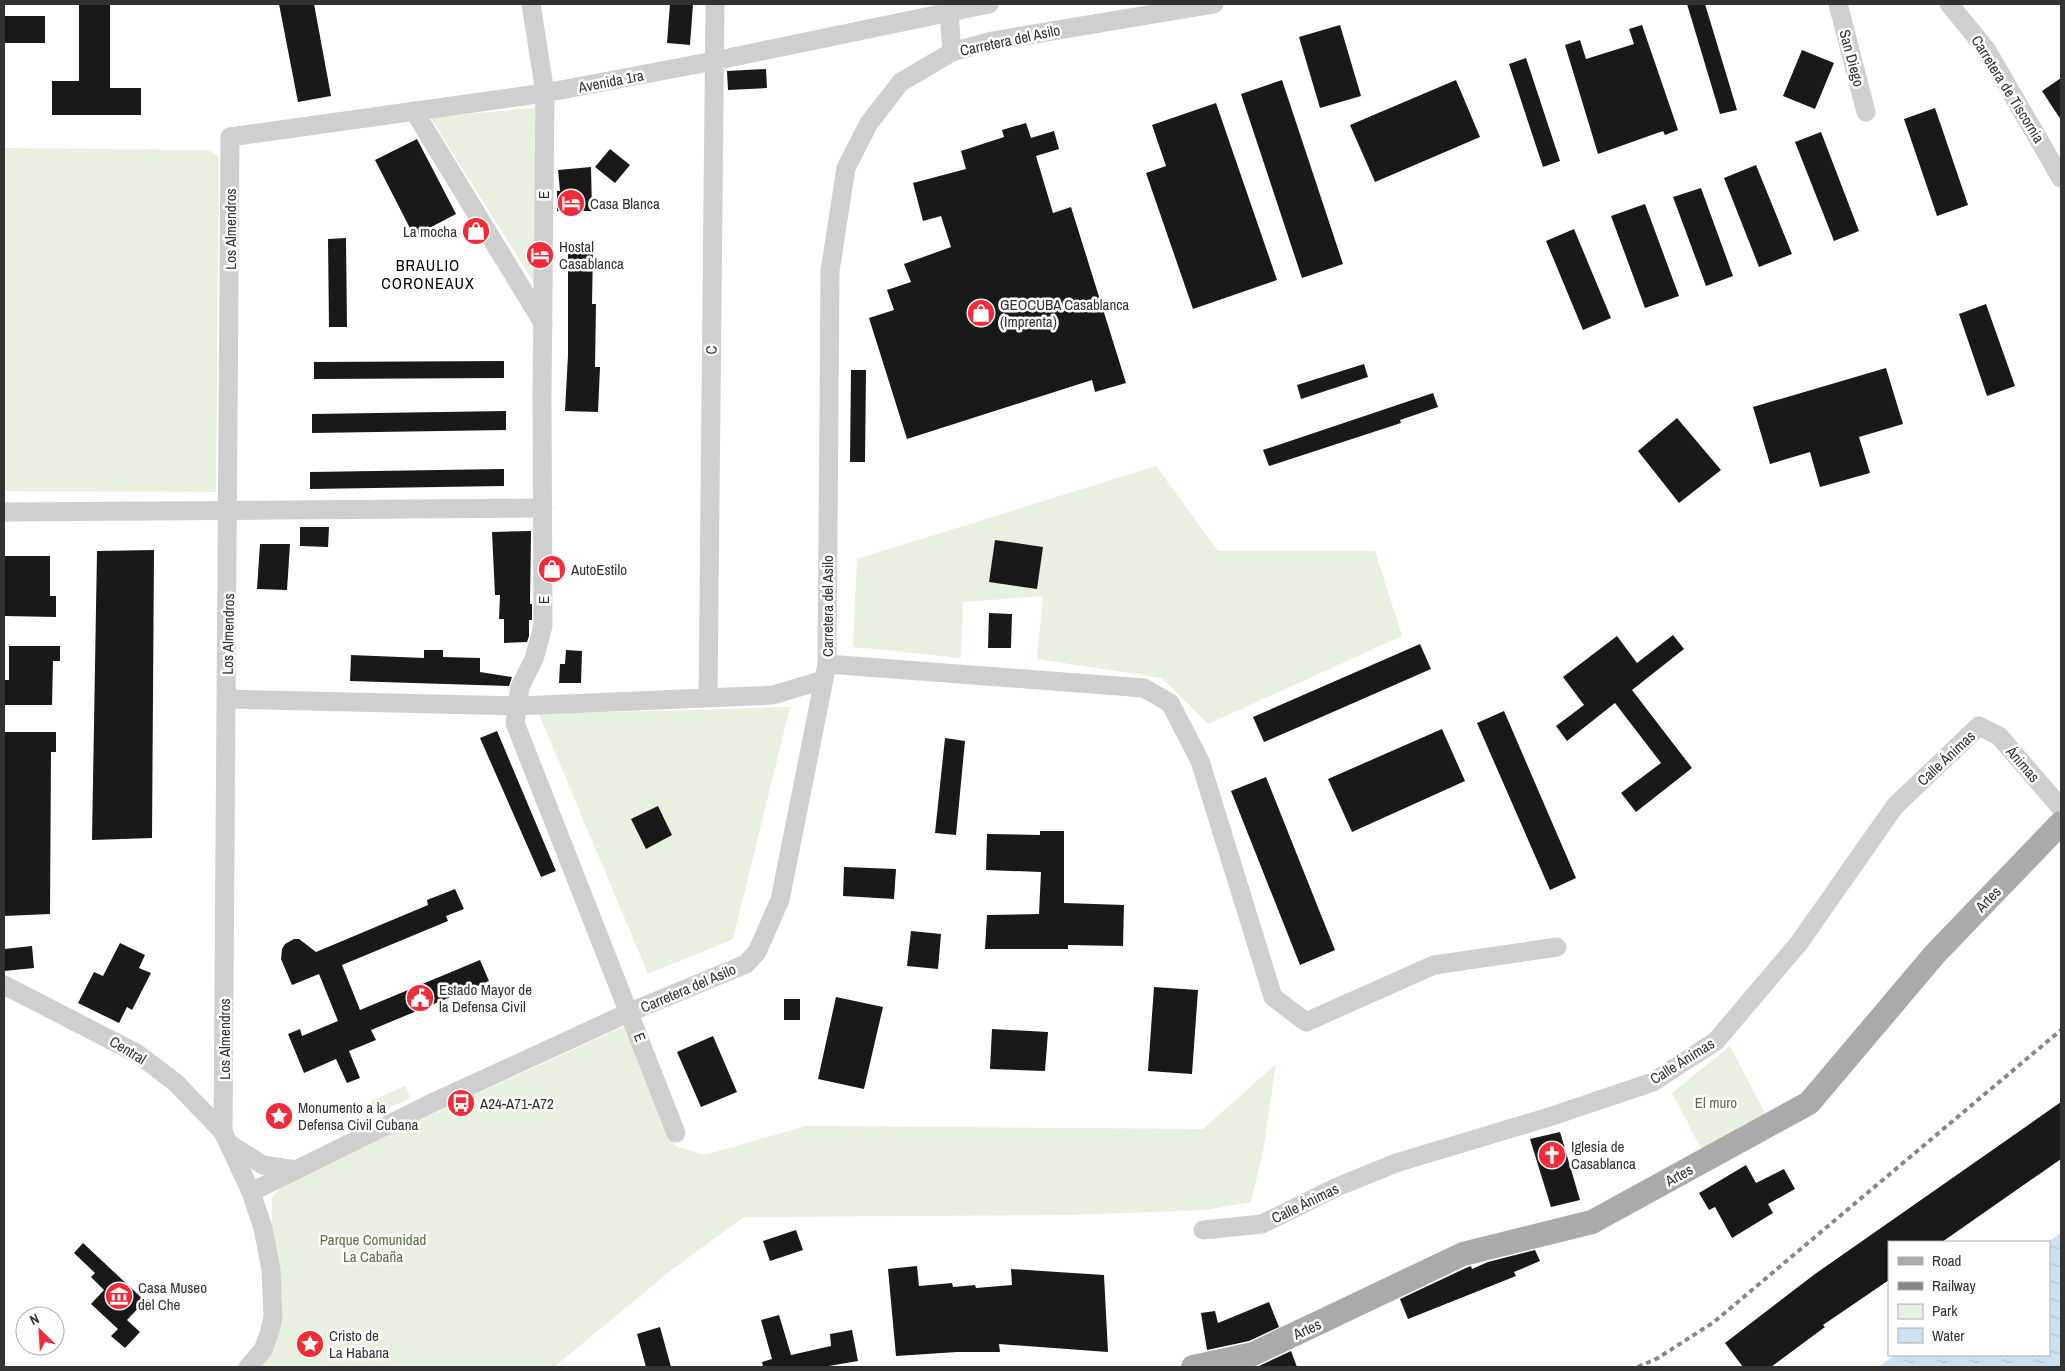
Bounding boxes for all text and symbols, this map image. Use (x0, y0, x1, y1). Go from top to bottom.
street label: Carretera del Asilo (958, 19, 1062, 61)
street label: San Diego (1834, 27, 1870, 89)
street label: Carretera de Tiscornia (1966, 31, 2050, 147)
street label: Avenida 1ra (576, 64, 646, 98)
street label: Los Almendros (220, 188, 241, 270)
hotel icon: Casa Blanca (556, 188, 586, 218)
street label: E (533, 191, 554, 199)
place label: Casa Blanca (590, 193, 660, 214)
shop icon: La mocha (461, 216, 491, 246)
place label: La mocha (403, 221, 457, 242)
place label: Hostal Casablanca (559, 236, 624, 274)
hotel icon: Hostal Casablanca (525, 240, 555, 270)
district label: BRAULIO CORONEAUX (381, 254, 475, 294)
place label: GEOCUBA Casablanca (Imprenta) (1000, 294, 1129, 332)
shop icon: GEOCUBA Casablanca (Imprenta) (966, 298, 996, 328)
street label: C (700, 345, 722, 355)
shop icon: AutoEstilo (537, 554, 567, 584)
street label: Carretera del Asilo (817, 555, 838, 657)
place label: AutoEstilo (570, 559, 627, 580)
street label: Los Almendros (217, 593, 239, 675)
street label: E (533, 596, 554, 604)
street label: Calle Ánimas (1912, 726, 1980, 790)
street label: Ánimas (2001, 741, 2045, 787)
street label: Artes (1970, 881, 2006, 917)
street label: Carretera del Asilo (637, 958, 739, 1018)
place label: Estado Mayor de la Defensa Civil (439, 979, 532, 1017)
public building icon: Estado Mayor de la Defensa Civil (405, 983, 435, 1013)
street label: Los Almendros (214, 998, 235, 1080)
street label: E (629, 1029, 651, 1045)
street label: Central (106, 1031, 150, 1069)
street label: Calle Ánimas (1646, 1033, 1718, 1089)
bus stop icon: A24-A71-A72 (446, 1088, 476, 1118)
park label: El muro (1695, 1092, 1737, 1113)
place label: A24-A71-A72 (479, 1093, 554, 1114)
place label: Monumento a la Defensa Civil Cubana (298, 1097, 418, 1135)
place icon: Monumento a la Defensa Civil Cubana (264, 1101, 294, 1131)
place label: Iglesia de Casablanca (1571, 1136, 1636, 1174)
church icon: Iglesia de Casablanca (1537, 1140, 1567, 1170)
street label: Artes (1660, 1159, 1697, 1192)
street label: Calle Ánimas (1268, 1178, 1342, 1228)
park label: Parque Comunidad La Cabaña (320, 1229, 426, 1267)
legend (1888, 1241, 2050, 1356)
text: Road (1932, 1250, 1961, 1271)
text: Railway (1932, 1275, 1977, 1296)
place label: Casa Museo del Che (138, 1277, 207, 1315)
museum icon: Casa Museo del Che (104, 1281, 134, 1311)
text: Park (1932, 1300, 1958, 1321)
north arrow (15, 1306, 65, 1356)
text: N (27, 1309, 42, 1329)
street label: Artes (1289, 1313, 1324, 1345)
place label: Cristo de La Habana (329, 1325, 389, 1363)
text: Water (1932, 1325, 1964, 1346)
place icon: Cristo de La Habana (295, 1329, 325, 1359)

